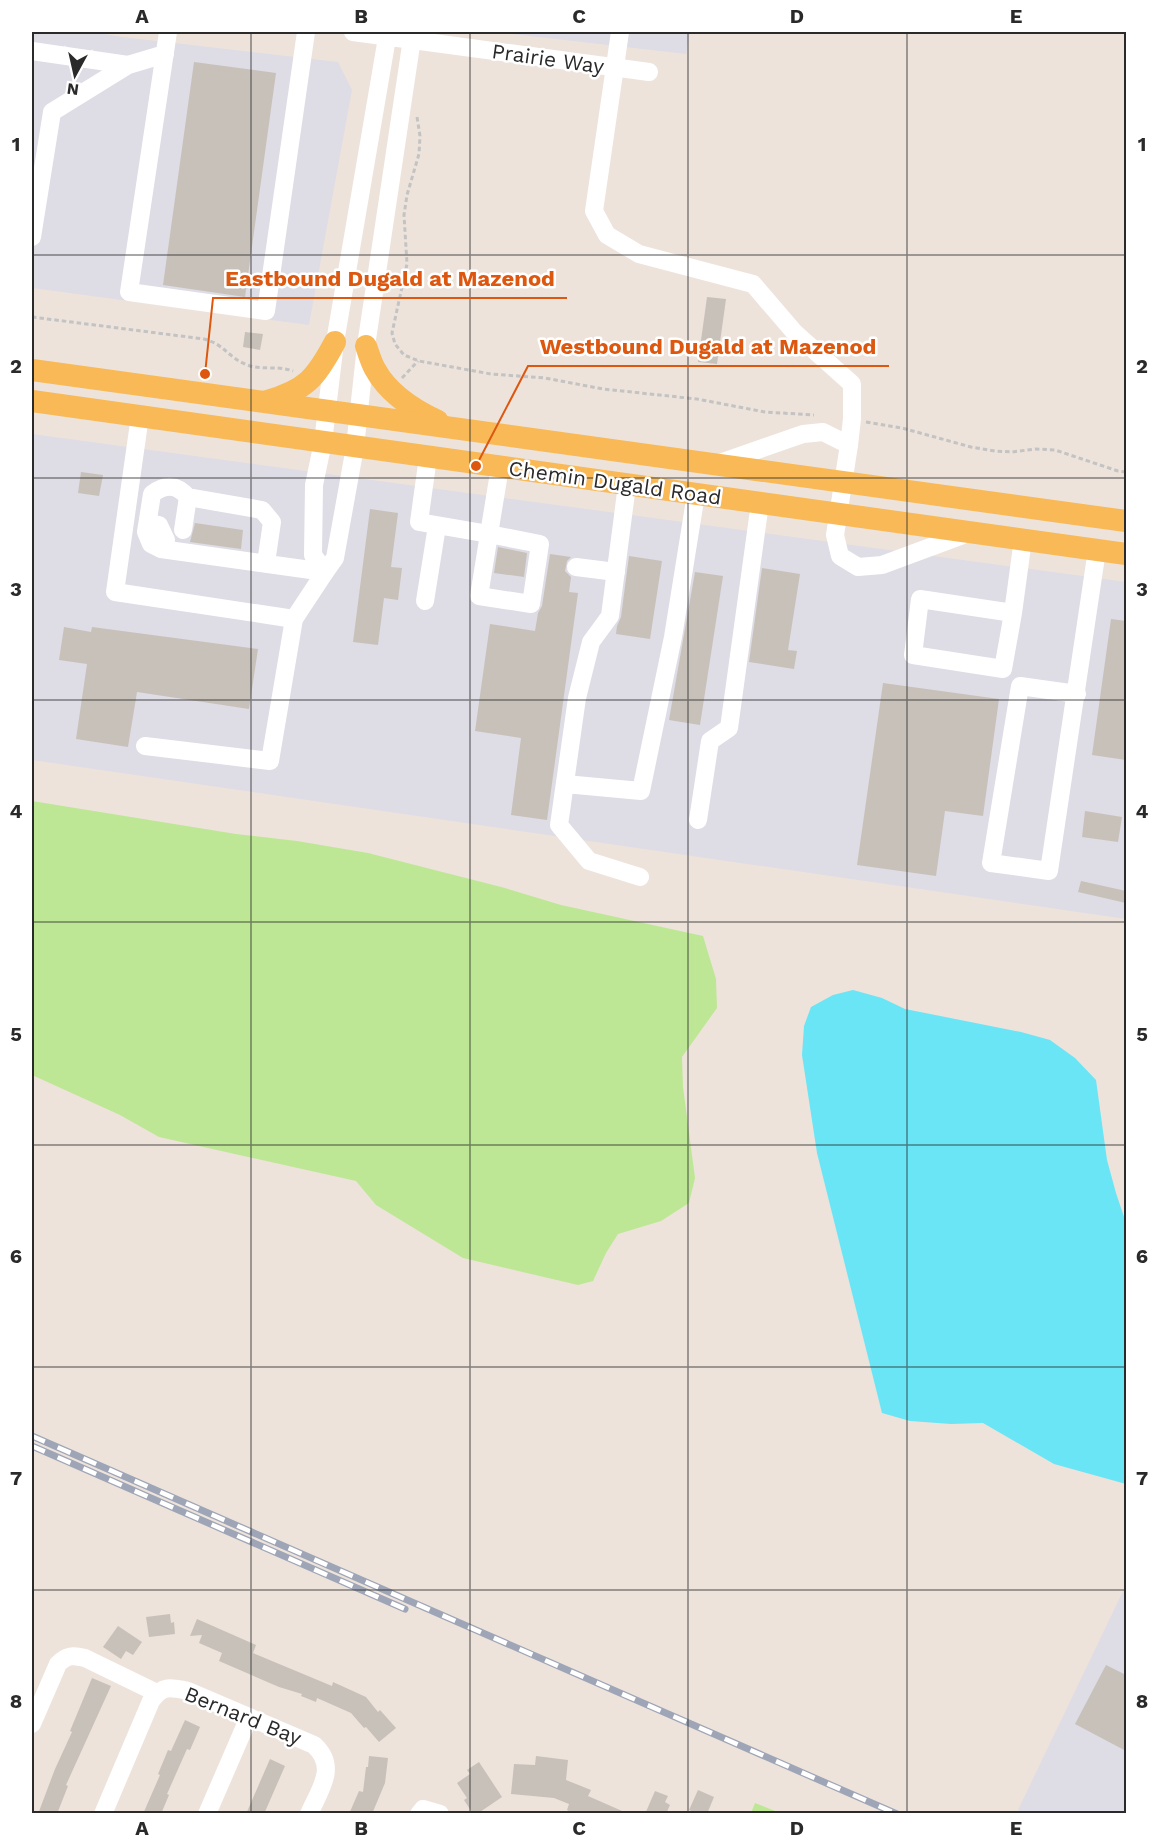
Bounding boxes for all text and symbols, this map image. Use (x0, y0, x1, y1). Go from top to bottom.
text: A (135, 4, 149, 28)
text: B (354, 4, 368, 28)
text: C (572, 4, 586, 28)
text: D (790, 4, 804, 28)
text: E (1010, 4, 1022, 28)
street label: Prairie Way (490, 38, 606, 79)
north arrow (45, 45, 105, 105)
text: N (66, 79, 80, 100)
text: 1 (12, 132, 20, 156)
text: 1 (1138, 132, 1146, 156)
callout: Eastbound Dugald at Mazenod (213, 258, 567, 298)
text: Eastbound Dugald at Mazenod (225, 266, 555, 291)
callout: Westbound Dugald at Mazenod (528, 326, 889, 366)
text: Westbound Dugald at Mazenod (540, 334, 876, 359)
text: 2 (10, 354, 22, 378)
text: 2 (1136, 354, 1148, 378)
street label: Chemin Dugald Road (507, 455, 723, 510)
text: 3 (10, 577, 22, 601)
text: 3 (1136, 577, 1148, 601)
text: 4 (10, 799, 23, 823)
text: 4 (1136, 799, 1149, 823)
text: 5 (10, 1022, 22, 1046)
text: 5 (1136, 1022, 1148, 1046)
text: 6 (10, 1244, 22, 1268)
text: 6 (1136, 1244, 1148, 1268)
text: 7 (10, 1466, 22, 1490)
text: 7 (1136, 1466, 1148, 1490)
street label: Bernard Bay (181, 1681, 305, 1750)
text: 8 (10, 1689, 22, 1713)
text: 8 (1136, 1689, 1148, 1713)
text: A (135, 1816, 149, 1840)
text: B (354, 1816, 368, 1840)
text: C (572, 1816, 586, 1840)
text: D (790, 1816, 804, 1840)
text: E (1010, 1816, 1022, 1840)

